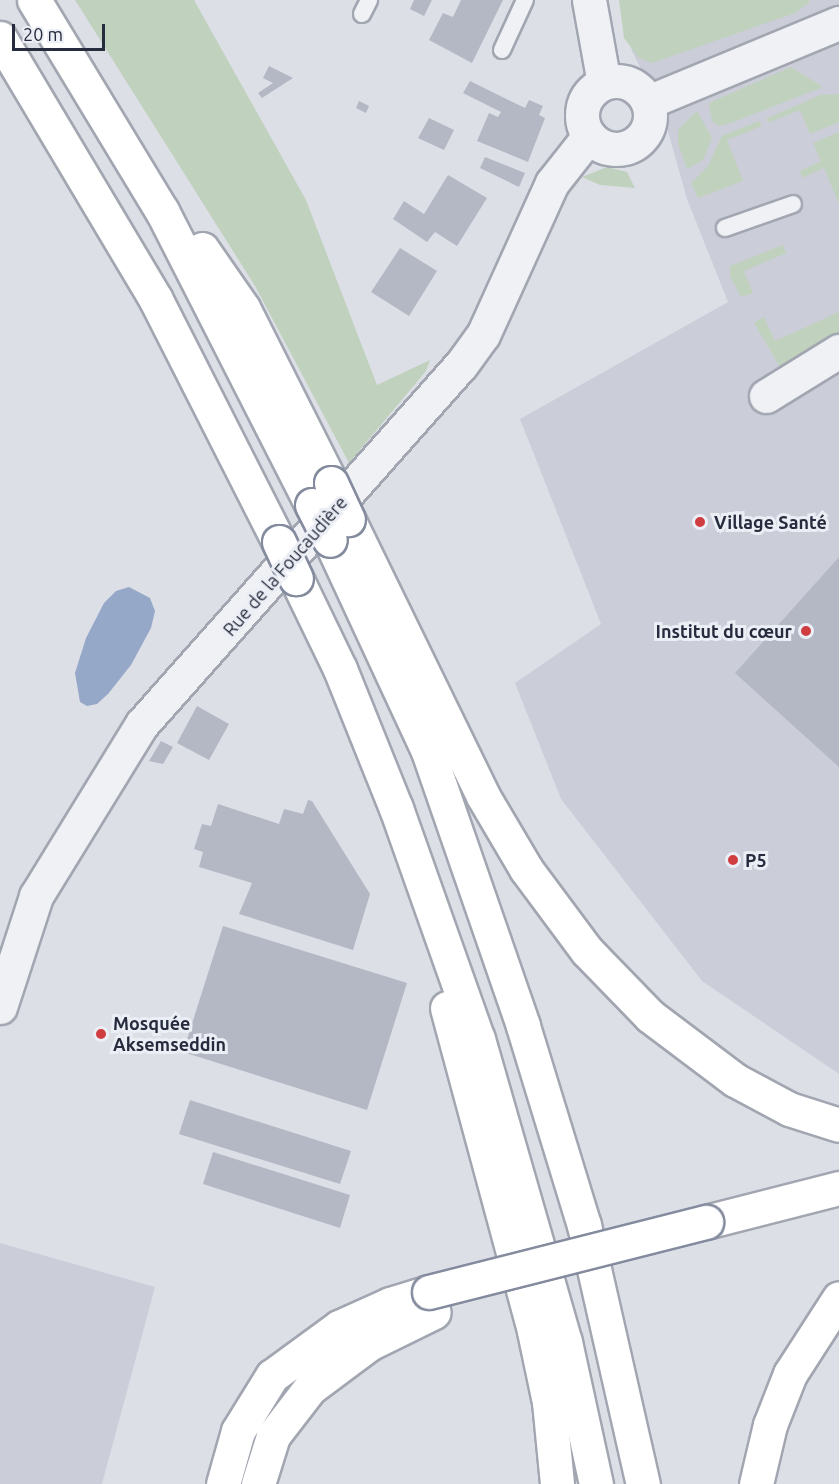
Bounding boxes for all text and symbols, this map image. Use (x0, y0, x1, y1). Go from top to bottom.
scale bar (15, 12, 108, 50)
text: 20 m (23, 24, 63, 44)
street label: Rue de la Foucaudière (218, 492, 352, 640)
place label: Village Santé (714, 511, 827, 533)
marker: Village Santé (691, 513, 709, 531)
place label: Institut du cœur (656, 620, 792, 642)
marker: Institut du cœur (797, 622, 815, 640)
place label: P5 (745, 849, 767, 871)
marker: P5 (726, 853, 740, 867)
place label: Mosquée Aksemseddin (113, 1013, 226, 1056)
marker: Mosquée Aksemseddin (94, 1027, 108, 1041)

